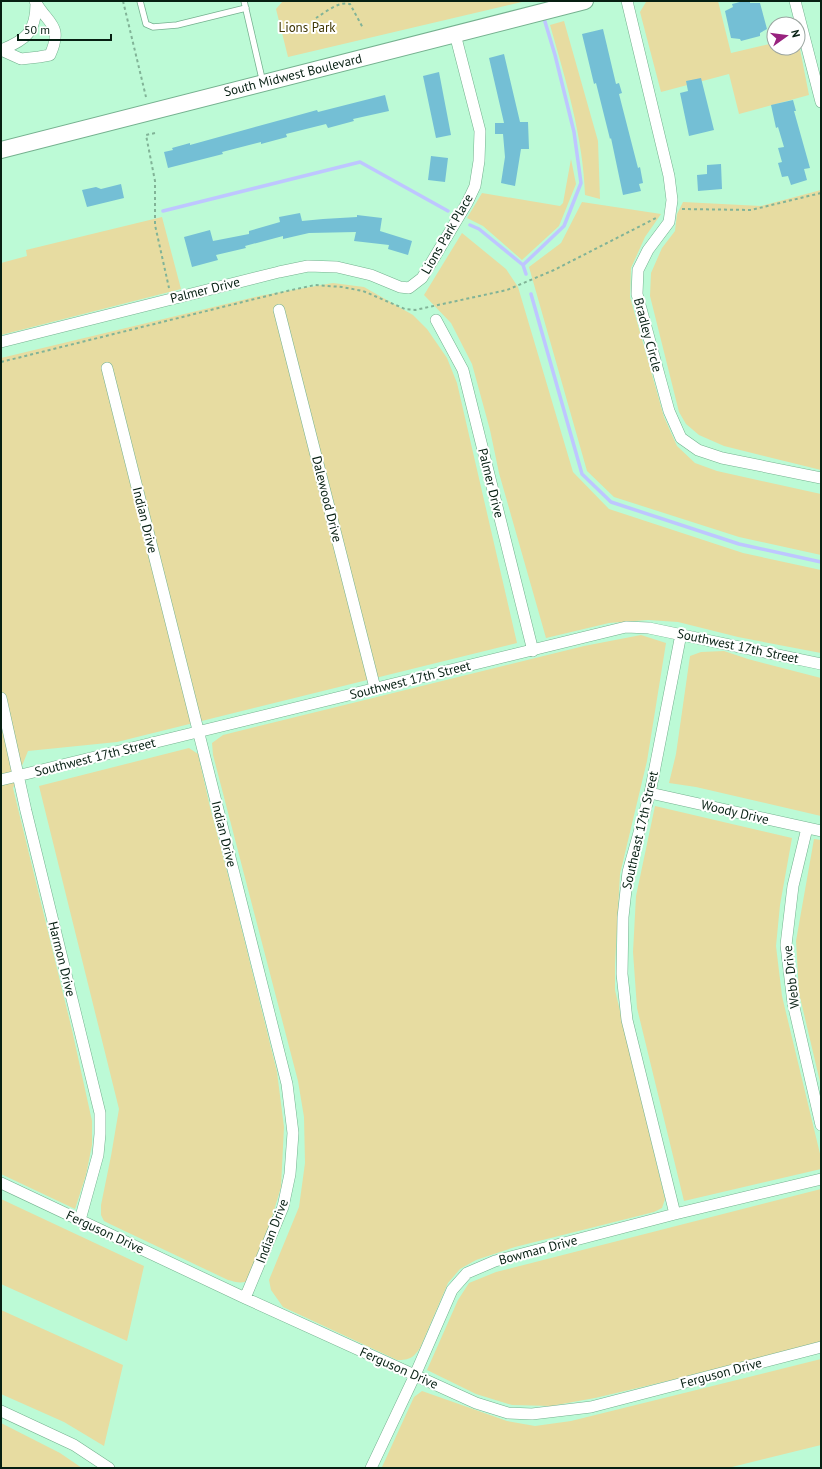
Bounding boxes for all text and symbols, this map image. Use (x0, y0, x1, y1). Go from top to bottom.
scale bar (18, 16, 111, 42)
north arrow (766, 16, 806, 56)
park label: Lions Park (278, 19, 336, 36)
text: 50 m (24, 22, 50, 37)
text: N (788, 28, 803, 39)
street label: South Midwest Boulevard (222, 50, 364, 100)
street label: Lions Park Place (417, 191, 477, 277)
street label: Palmer Drive (168, 273, 242, 307)
street label: Bradley Circle (630, 296, 666, 374)
street label: Palmer Drive (474, 446, 508, 520)
street label: Dalewood Drive (308, 454, 346, 544)
street label: Indian Drive (129, 485, 161, 555)
street label: Southwest 17th Street (676, 625, 801, 667)
street label: Southwest 17th Street (348, 657, 473, 703)
street label: Southwest 17th Street (33, 734, 158, 780)
street label: Southeast 17th Street (618, 769, 662, 891)
street label: Woody Drive (699, 796, 771, 828)
street label: Indian Drive (208, 799, 240, 869)
street label: Harmon Drive (44, 920, 80, 998)
street label: Webb Drive (779, 944, 803, 1010)
street label: Indian Drive (252, 1196, 292, 1266)
street label: Ferguson Drive (63, 1207, 147, 1257)
street label: Bowman Drive (497, 1231, 579, 1269)
street label: Ferguson Drive (357, 1343, 441, 1393)
street label: Ferguson Drive (678, 1354, 764, 1392)

